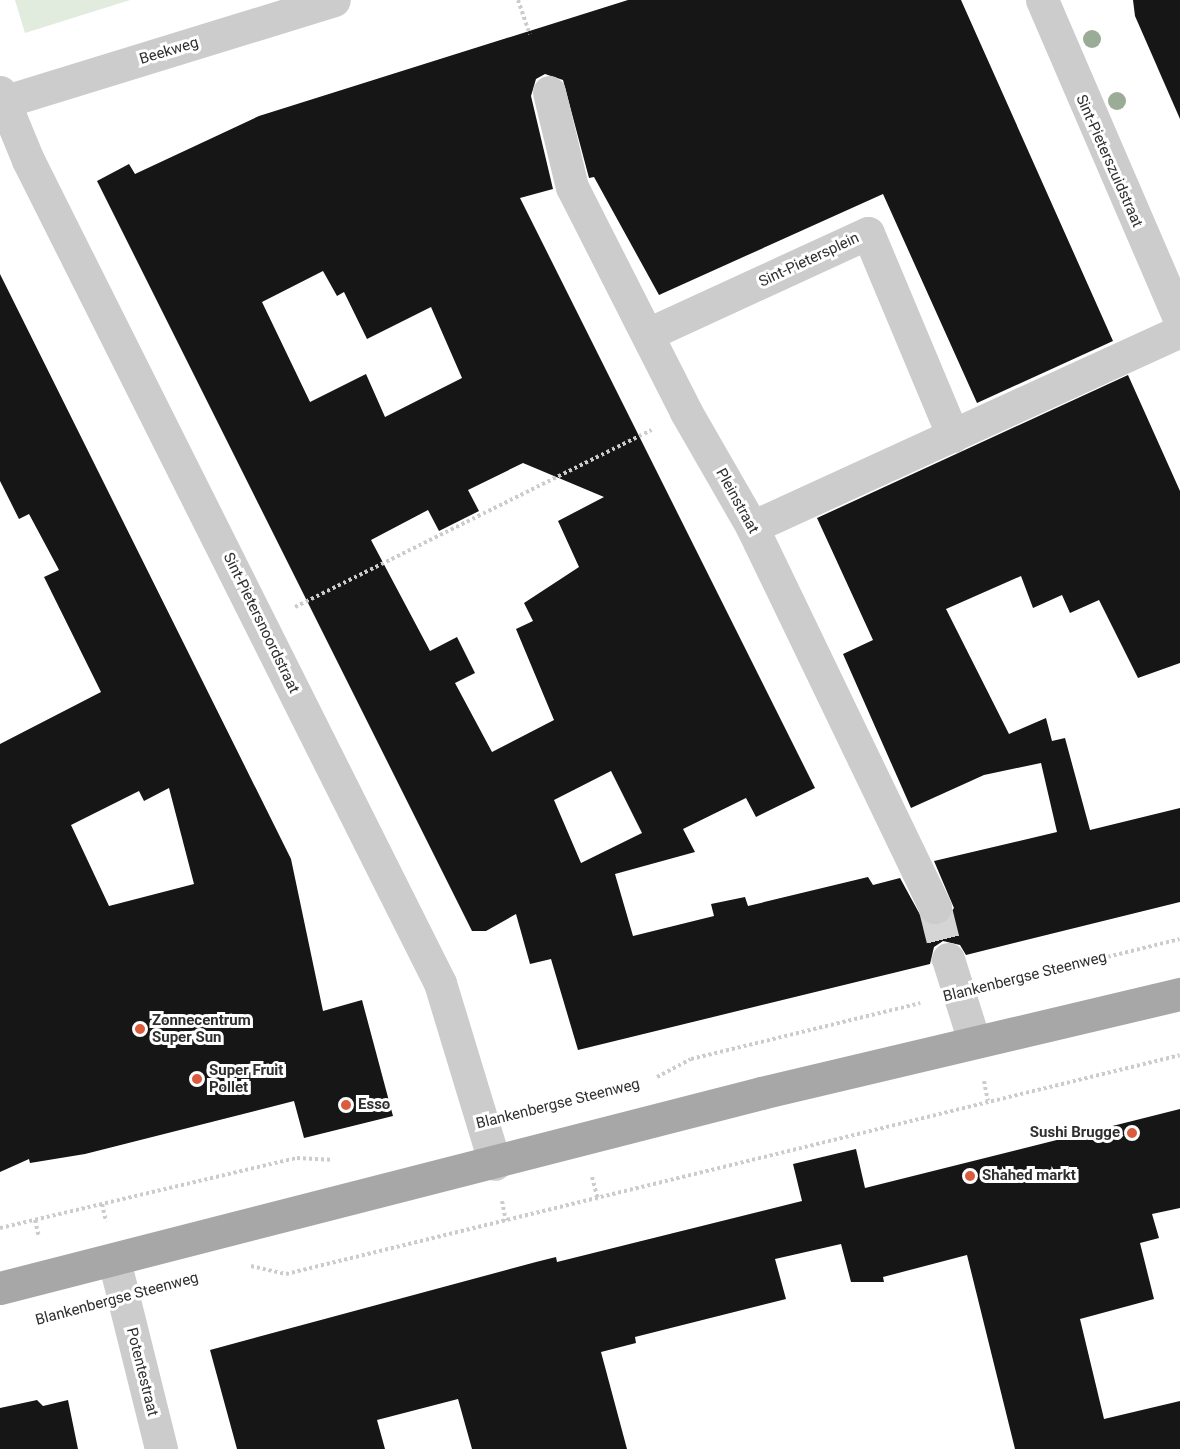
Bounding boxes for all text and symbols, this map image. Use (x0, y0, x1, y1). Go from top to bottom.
street label: Beekweg (137, 34, 201, 68)
street label: Sint-Pieterszuidstraat (1072, 92, 1146, 230)
street label: Sint-Pietersplein (756, 229, 862, 291)
street label: Pleinstraat (712, 465, 762, 537)
street label: Sint-Pietersnoordstraat (219, 550, 303, 696)
street label: Blankenbergse Steenweg (941, 948, 1109, 1006)
place label: Zonnecentrum Super Sun (152, 1011, 251, 1046)
marker: Zonnecentrum Super Sun (133, 1022, 147, 1036)
place label: Super Fruit Pollet (209, 1061, 283, 1096)
marker: Super Fruit Pollet (190, 1072, 204, 1086)
street label: Blankenbergse Steenweg (474, 1075, 642, 1133)
place label: Esso (358, 1096, 390, 1114)
marker: Esso (339, 1098, 353, 1112)
place label: Sushi Brugge (1030, 1124, 1120, 1142)
marker: Sushi Brugge (1125, 1126, 1139, 1140)
place label: Shahed markt (982, 1167, 1076, 1185)
marker: Shahed markt (963, 1169, 977, 1183)
street label: Blankenbergse Steenweg (34, 1269, 200, 1329)
street label: Potentestraat (122, 1326, 162, 1418)

